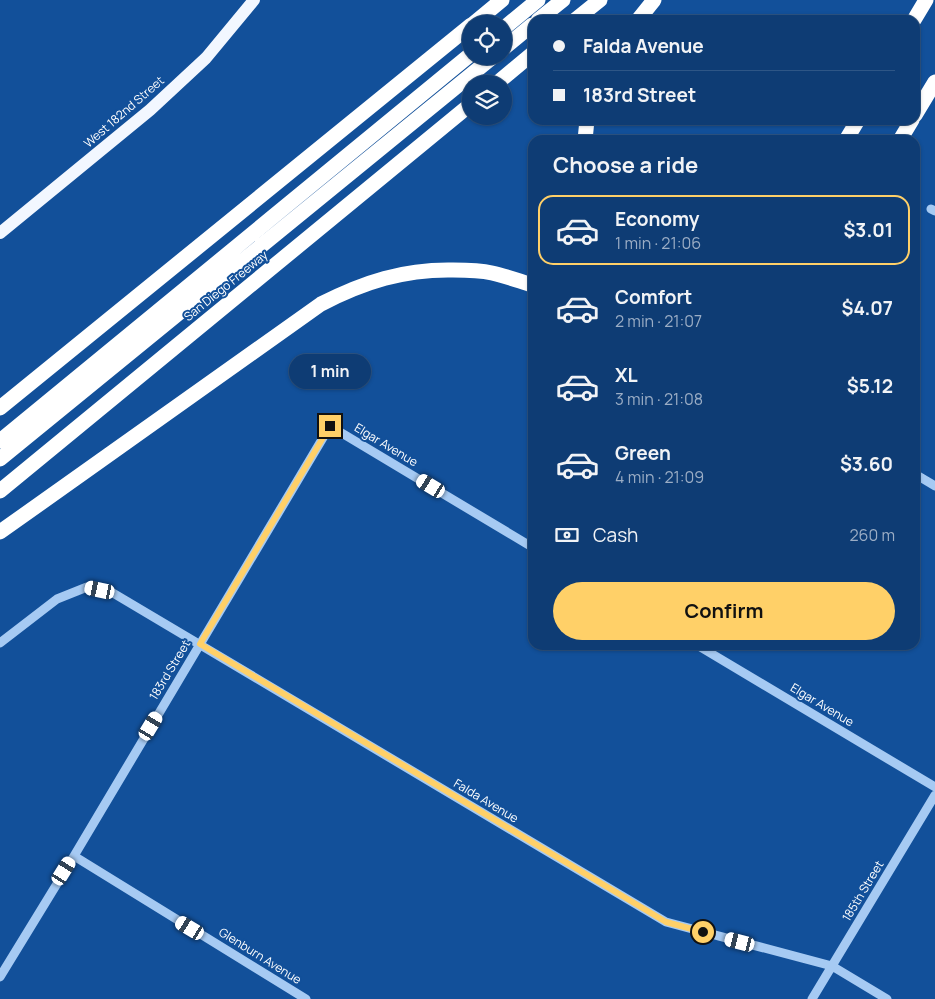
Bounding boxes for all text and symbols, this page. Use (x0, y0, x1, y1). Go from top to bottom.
map controls (462, 15, 512, 125)
button: locate (462, 15, 512, 65)
text: Falda Avenue (583, 33, 704, 59)
street label: West 182nd Street (80, 72, 168, 151)
button: layers (462, 75, 512, 125)
text: 183rd Street (583, 82, 696, 108)
text: Choose a ride (553, 150, 698, 180)
text: Economy (615, 206, 699, 232)
icon: car (555, 208, 600, 253)
text: $3.01 (843, 217, 893, 243)
text: 1 min · 21:06 (615, 232, 701, 254)
street label: San Diego Freeway (180, 246, 272, 325)
text: Comfort (615, 284, 692, 310)
icon: car (555, 286, 600, 331)
text: $4.07 (841, 295, 893, 321)
text: 2 min · 21:07 (615, 310, 702, 332)
callout: 1 min (289, 354, 371, 388)
text: 1 min (310, 360, 350, 382)
text: XL (615, 362, 638, 388)
icon: car (555, 364, 600, 409)
text: $5.12 (847, 373, 893, 399)
text: 3 min · 21:08 (615, 388, 703, 410)
route end (319, 415, 341, 437)
street label: Elgar Avenue (351, 419, 421, 470)
text: Green (615, 440, 671, 466)
icon: car (555, 442, 600, 487)
text: $3.60 (840, 451, 893, 477)
text: 4 min · 21:09 (615, 466, 704, 488)
car (414, 472, 447, 500)
icon: cash (553, 521, 581, 549)
text: Cash (593, 522, 638, 548)
text: 260 m (849, 524, 895, 546)
car (83, 580, 116, 600)
button: Confirm (553, 582, 895, 640)
street label: 183rd Street (145, 636, 194, 703)
street label: Elgar Avenue (787, 679, 857, 730)
car (136, 709, 165, 743)
street label: Falda Avenue (451, 775, 522, 827)
car (49, 854, 78, 888)
street label: 185th Street (838, 857, 888, 924)
car (173, 914, 206, 942)
route start (692, 921, 714, 943)
street label: Glenburn Avenue (216, 923, 305, 988)
car (723, 931, 756, 953)

